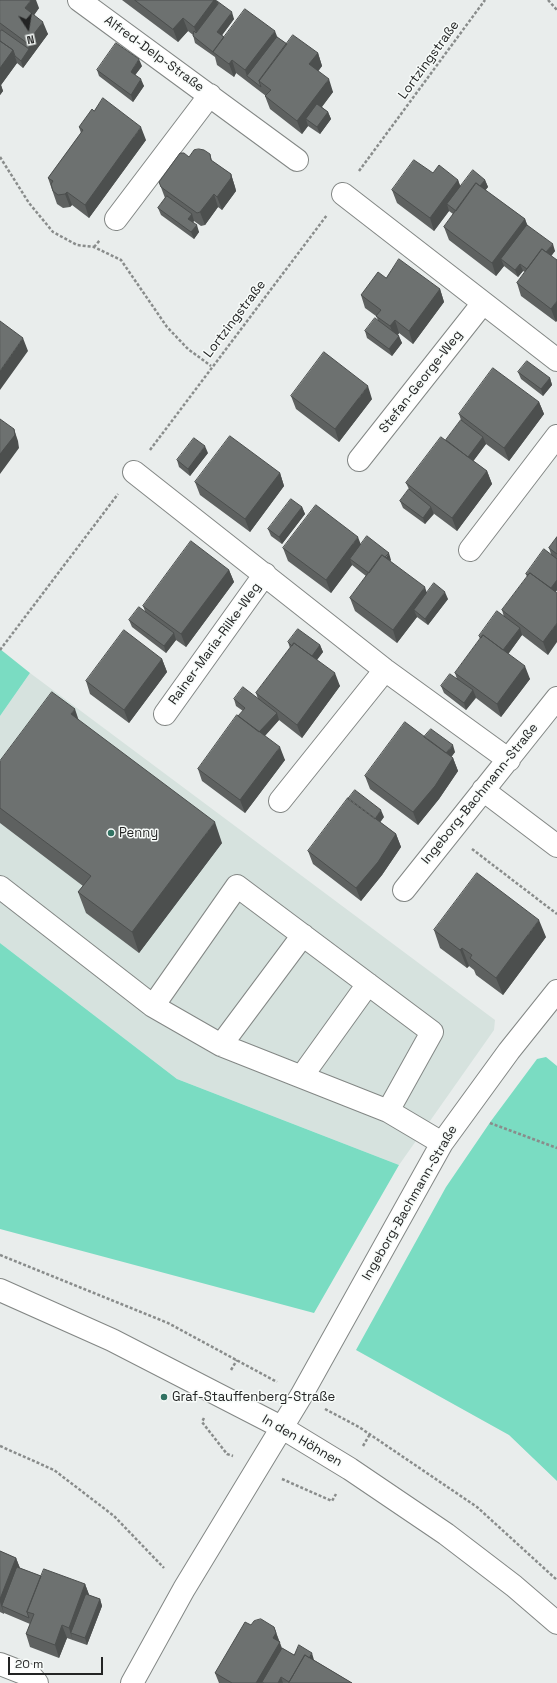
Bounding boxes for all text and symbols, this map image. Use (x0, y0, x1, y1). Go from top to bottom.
north arrow (8, 8, 48, 48)
street label: Alfred-Delp-Straße (101, 13, 207, 95)
street label: Lortzingstraße (395, 18, 463, 102)
text: N (25, 32, 36, 47)
street label: Lortzingstraße (201, 277, 269, 361)
street label: Stefan-George-Weg (376, 328, 466, 436)
street label: Rainer-Maria-Rilke-Weg (165, 580, 265, 708)
street label: Ingeborg-Bachmann-Straße (418, 720, 542, 868)
place label: Penny (119, 825, 158, 841)
marker: Penny (106, 828, 116, 838)
street label: Ingeborg-Bachmann-Straße (359, 1123, 461, 1283)
place label: Graf-Stauffenberg-Straße (172, 1389, 335, 1405)
marker: Graf-Stauffenberg-Straße (159, 1392, 169, 1402)
street label: In den Höhnen (259, 1412, 345, 1470)
scale bar (10, 1649, 105, 1675)
text: 20 m (15, 1656, 43, 1672)

